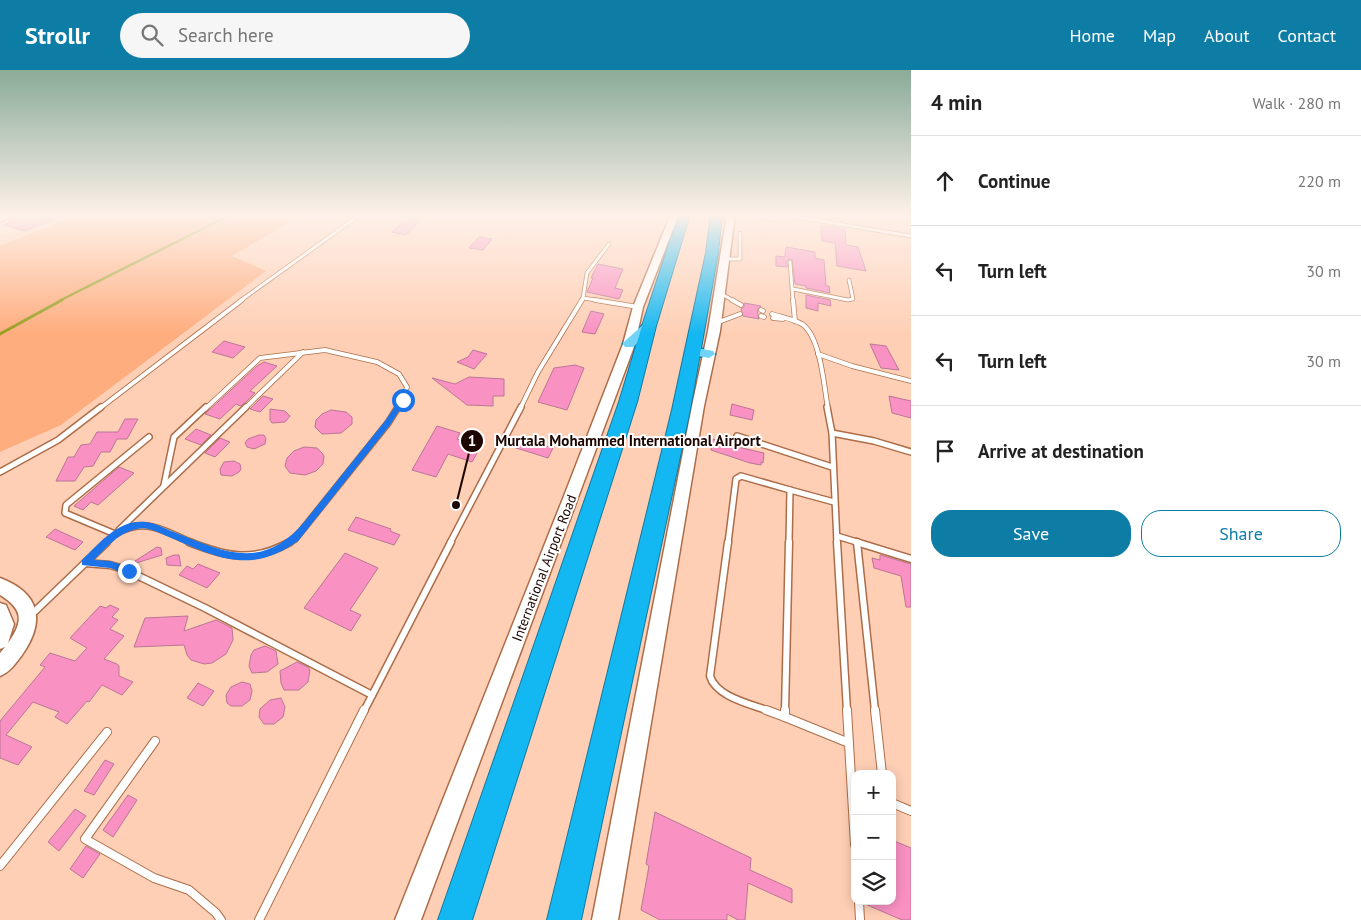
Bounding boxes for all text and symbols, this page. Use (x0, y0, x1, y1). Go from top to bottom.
search box (120, 13, 470, 58)
text: Strollr (25, 20, 90, 51)
icon: search (138, 21, 166, 49)
text: Search here (178, 23, 274, 47)
text: Home (1069, 24, 1115, 47)
text: Map (1143, 24, 1176, 47)
text: About (1204, 24, 1250, 47)
text: Contact (1278, 24, 1336, 47)
text: 4 min (931, 89, 982, 116)
text: Walk · 280 m (1252, 93, 1341, 113)
icon: ahead (931, 167, 959, 195)
text: Continue (978, 169, 1050, 193)
text: 220 m (1298, 171, 1341, 191)
icon: left (931, 257, 959, 285)
text: Turn left (978, 259, 1047, 283)
text: 30 m (1306, 261, 1341, 281)
icon: left (931, 347, 959, 375)
text: Turn left (978, 349, 1047, 373)
text: 30 m (1306, 351, 1341, 371)
route start (392, 389, 415, 412)
callout: Murtala Mohammed International Airport (460, 426, 771, 456)
text: 1 (468, 431, 476, 450)
text: Murtala Mohammed International Airport (495, 431, 762, 450)
icon: arrive (931, 437, 959, 465)
text: Arrive at destination (978, 439, 1144, 463)
street label: International Airport Road (508, 492, 580, 644)
button: Save (931, 510, 1131, 557)
button: Share (1141, 510, 1341, 557)
route end (118, 560, 141, 583)
map controls (851, 770, 896, 905)
button: + (851, 770, 896, 815)
button: − (851, 815, 896, 860)
button: layers (851, 860, 896, 905)

